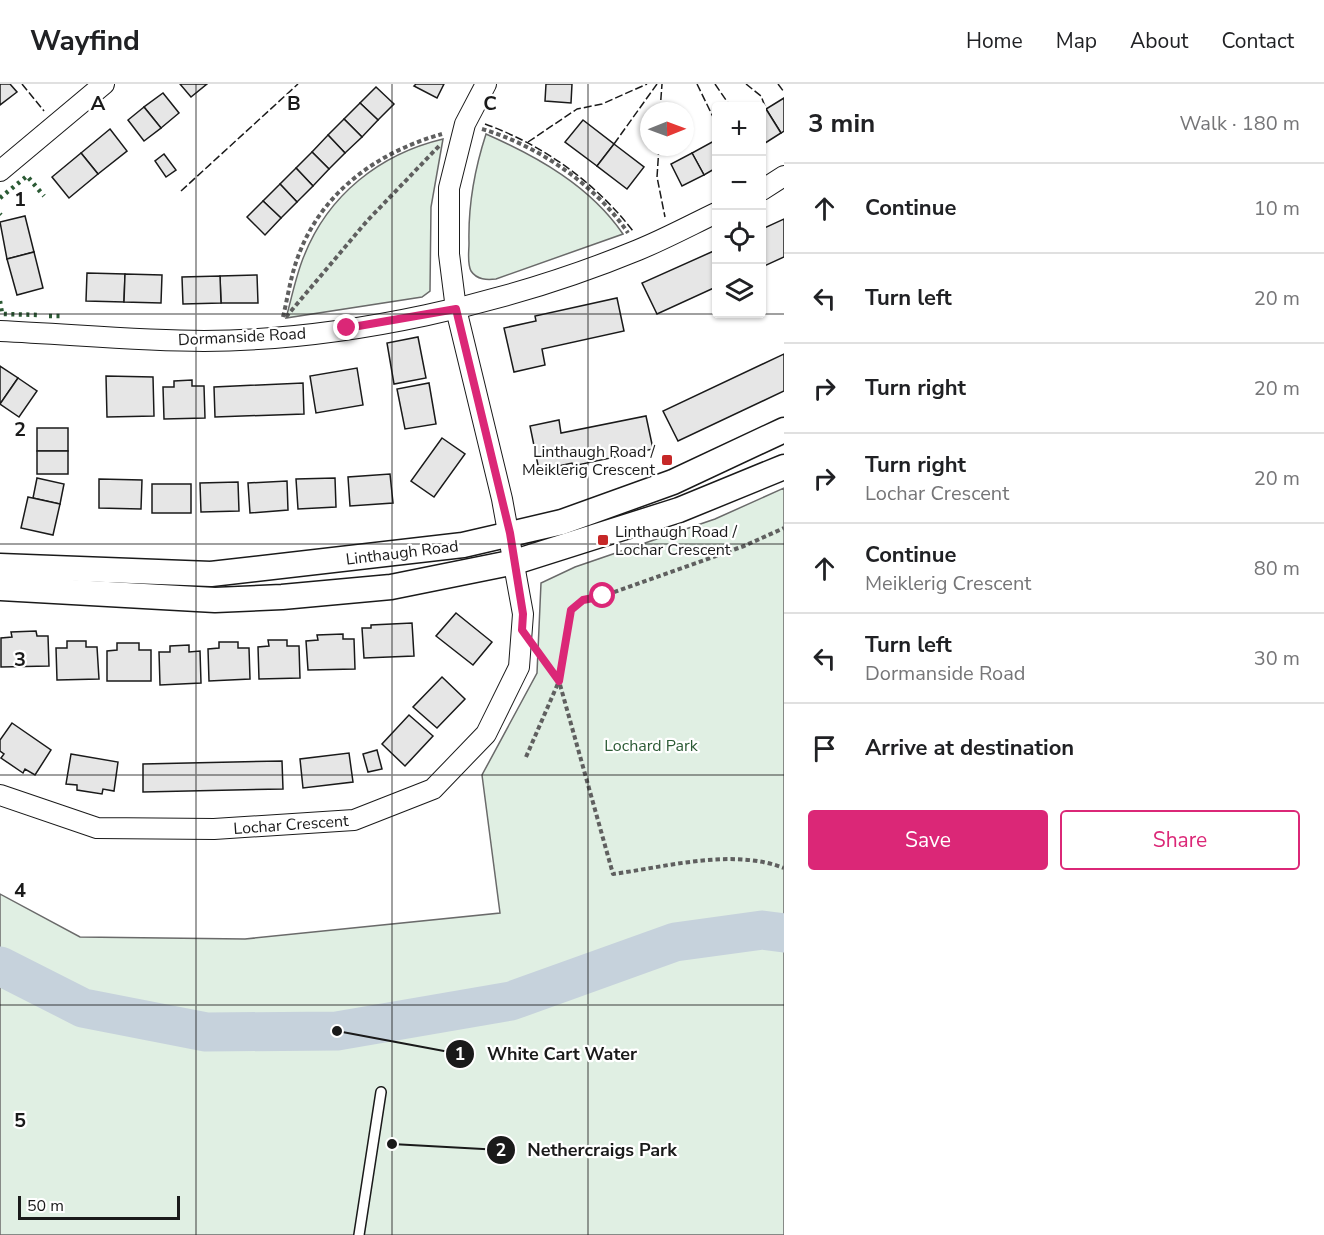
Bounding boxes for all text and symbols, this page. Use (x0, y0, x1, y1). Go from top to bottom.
text: Wayfind (30, 22, 140, 60)
text: Home (966, 27, 1023, 55)
text: Map (1056, 27, 1097, 55)
text: About (1130, 27, 1188, 55)
text: Contact (1221, 27, 1294, 55)
text: A (91, 90, 106, 117)
text: B (287, 90, 301, 117)
text: C (483, 90, 497, 117)
north arrow (640, 102, 694, 156)
map controls (712, 102, 766, 318)
button: + (712, 102, 766, 156)
text: 3 min (808, 106, 875, 141)
text: Walk · 180 m (1180, 110, 1300, 137)
button: − (712, 156, 766, 210)
text: 1 (14, 186, 26, 213)
icon: ahead (808, 192, 841, 225)
text: Continue (865, 193, 956, 223)
text: 10 m (1254, 195, 1300, 222)
button: locate (712, 210, 766, 264)
button: layers (712, 264, 766, 318)
icon: left (808, 282, 841, 315)
text: Turn left (865, 283, 952, 313)
text: 20 m (1254, 285, 1300, 312)
route end (333, 314, 359, 340)
street label: Dormanside Road (177, 323, 307, 351)
icon: right (808, 372, 841, 405)
text: Turn right (865, 373, 966, 403)
text: 20 m (1254, 375, 1300, 402)
text: 2 (14, 416, 26, 443)
place label: Linthaugh Road / Meiklerig Crescent (522, 441, 655, 481)
text: Turn right (865, 450, 966, 480)
marker: Linthaugh Road / Meiklerig Crescent (660, 453, 674, 467)
icon: right (808, 462, 841, 495)
text: 20 m (1254, 465, 1300, 492)
text: Lochar Crescent (865, 480, 1009, 507)
place label: Linthaugh Road / Lochar Crescent (615, 521, 738, 561)
marker: Linthaugh Road / Lochar Crescent (596, 533, 610, 547)
street label: Linthaugh Road (344, 535, 460, 571)
text: Continue (865, 540, 956, 570)
icon: ahead (808, 552, 841, 585)
text: 80 m (1254, 555, 1300, 582)
text: Meiklerig Crescent (865, 570, 1031, 597)
route start (589, 582, 615, 608)
text: Turn left (865, 630, 952, 660)
icon: left (808, 642, 841, 675)
text: 30 m (1254, 645, 1300, 672)
text: 3 (14, 646, 26, 673)
text: Dormanside Road (865, 660, 1025, 687)
icon: arrive (808, 732, 841, 765)
text: Arrive at destination (865, 733, 1074, 763)
park label: Lochard Park (604, 735, 699, 757)
street label: Lochar Crescent (233, 810, 350, 840)
button: Save (808, 810, 1048, 870)
button: Share (1060, 810, 1300, 870)
text: 4 (14, 877, 26, 904)
callout: White Cart Water (445, 1036, 650, 1072)
text: 1 (455, 1042, 465, 1066)
text: White Cart Water (487, 1042, 637, 1066)
text: 5 (14, 1107, 26, 1134)
callout: Nethercraigs Park (486, 1132, 689, 1168)
text: 2 (496, 1138, 506, 1162)
text: Nethercraigs Park (527, 1138, 677, 1162)
scale bar (18, 1193, 180, 1220)
text: 50 m (27, 1195, 64, 1217)

